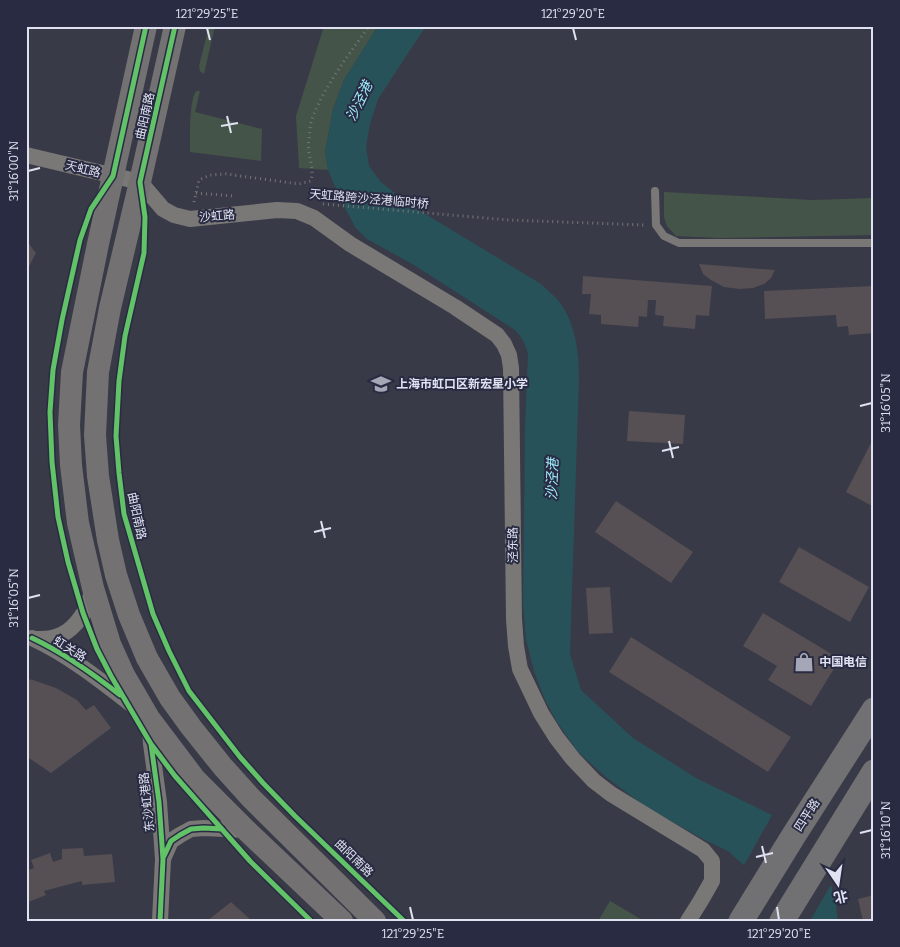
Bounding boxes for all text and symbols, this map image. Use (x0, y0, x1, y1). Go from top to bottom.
text: 121°29'25"E (176, 7, 238, 21)
text: 121°29'20"E (541, 7, 605, 21)
water label: 沙泾港 (343, 77, 377, 124)
street label: 曲阳南路 (133, 91, 157, 141)
text: 31°16'00"N (7, 140, 21, 201)
street label: 天虹路 (64, 158, 102, 180)
street label: 天虹路跨沙泾港临时桥 (309, 187, 429, 211)
street label: 沙虹路 (198, 207, 236, 225)
school or university icon: 上海市虹口区新宏星小学 (370, 373, 392, 395)
text: 31°16'05"N (879, 373, 893, 433)
place label: 上海市虹口区新宏星小学 (396, 377, 528, 391)
water label: 沙泾港 (543, 456, 562, 500)
street label: 曲阳南路 (125, 491, 149, 541)
street label: 泾东路 (506, 527, 520, 563)
text: 31°16'05"N (7, 568, 21, 628)
street label: 虹关路 (51, 634, 89, 664)
shop icon: 中国电信 (793, 651, 815, 673)
place label: 中国电信 (819, 655, 867, 669)
street label: 东沙虹港路 (137, 771, 157, 833)
street label: 四平路 (791, 796, 823, 834)
text: 31°16'10"N (879, 801, 893, 859)
street label: 曲阳南路 (332, 836, 376, 880)
north arrow (812, 860, 862, 910)
text: 北 (832, 886, 850, 906)
text: 121°29'25"E (382, 927, 444, 941)
text: 121°29'20"E (747, 927, 811, 941)

